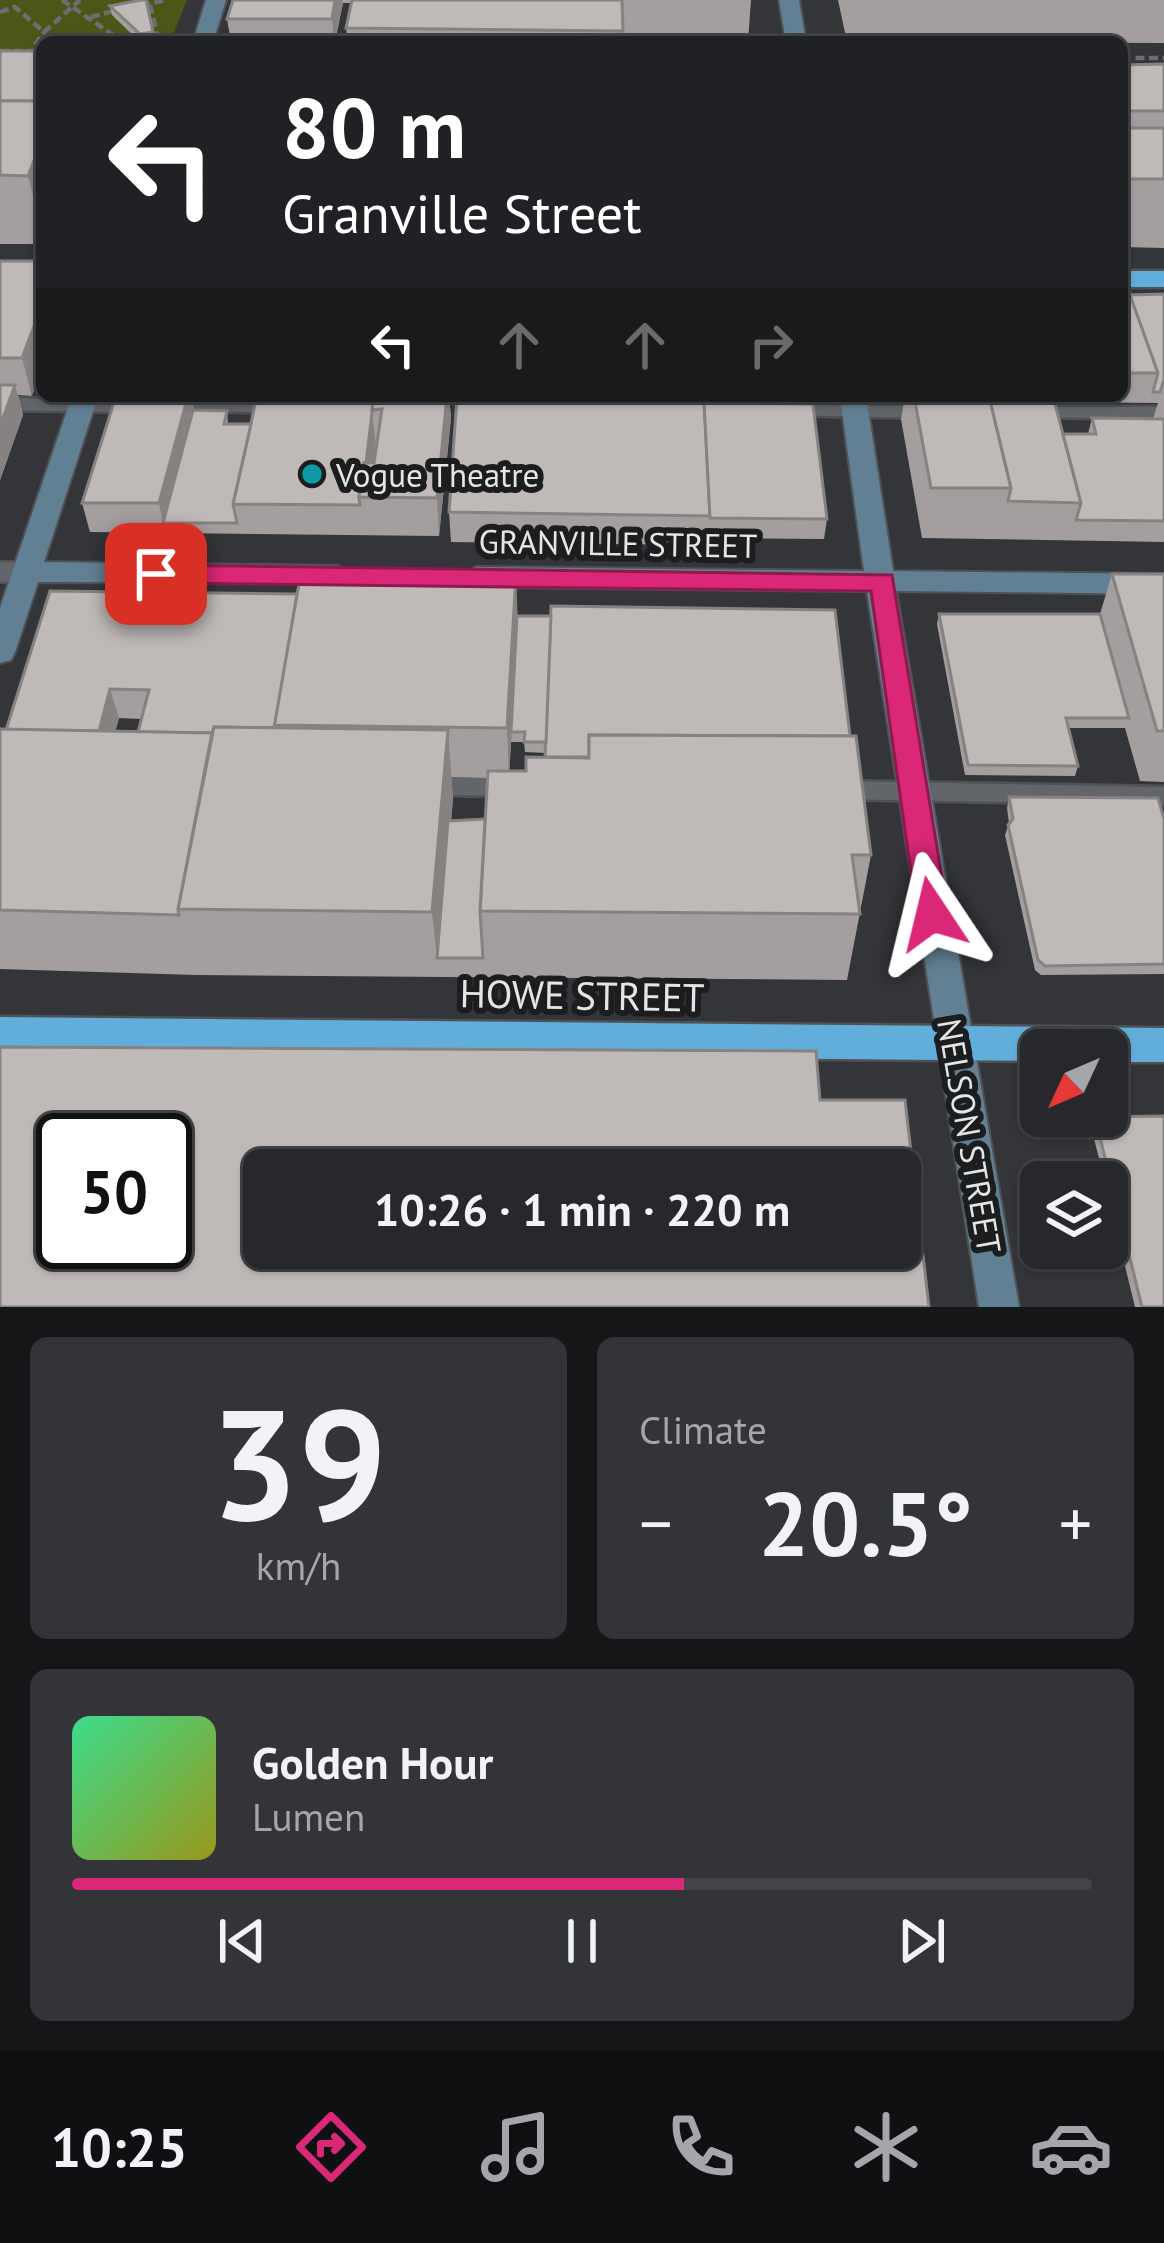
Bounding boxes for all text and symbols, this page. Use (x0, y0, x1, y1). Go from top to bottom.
text: 80 m (282, 72, 466, 181)
icon: left (84, 84, 240, 240)
text: Granville Street (282, 178, 642, 248)
icon: left (360, 312, 426, 378)
icon: ahead (486, 312, 552, 378)
icon: ahead (612, 312, 678, 378)
icon: right (738, 312, 804, 378)
place label: Vogue Theatre (335, 453, 539, 496)
marker: Vogue Theatre (299, 461, 325, 487)
street label: GRANVILLE STREET (478, 519, 758, 567)
pin (105, 523, 207, 625)
icon: arrive (123, 541, 189, 607)
position arrow (869, 851, 995, 977)
street label: HOWE STREET (459, 967, 705, 1023)
street label: NELSON STREET (928, 1015, 1012, 1257)
north arrow (1020, 1029, 1128, 1137)
map controls (1020, 1029, 1128, 1269)
speed limit sign: 50 (36, 1113, 192, 1269)
button: layers (1020, 1161, 1128, 1269)
text: 10:26 · 1 min · 220 m (374, 1180, 790, 1238)
text: 39 (210, 1361, 387, 1563)
text: Climate (639, 1404, 767, 1455)
text: 20.5° (758, 1464, 973, 1581)
text: − (639, 1480, 672, 1565)
text: + (1059, 1480, 1092, 1565)
text: km/h (256, 1540, 341, 1591)
text: Golden Hour (252, 1733, 493, 1791)
text: Lumen (252, 1791, 365, 1842)
icon: previous (209, 1908, 275, 1974)
icon: pause (549, 1908, 615, 1974)
icon: next (889, 1908, 955, 1974)
icon: directions (289, 2105, 373, 2189)
icon: music (474, 2105, 558, 2189)
icon: phone (659, 2105, 743, 2189)
icon: climate (844, 2105, 928, 2189)
icon: car (1029, 2105, 1113, 2189)
text: 10:25 (51, 2112, 188, 2182)

